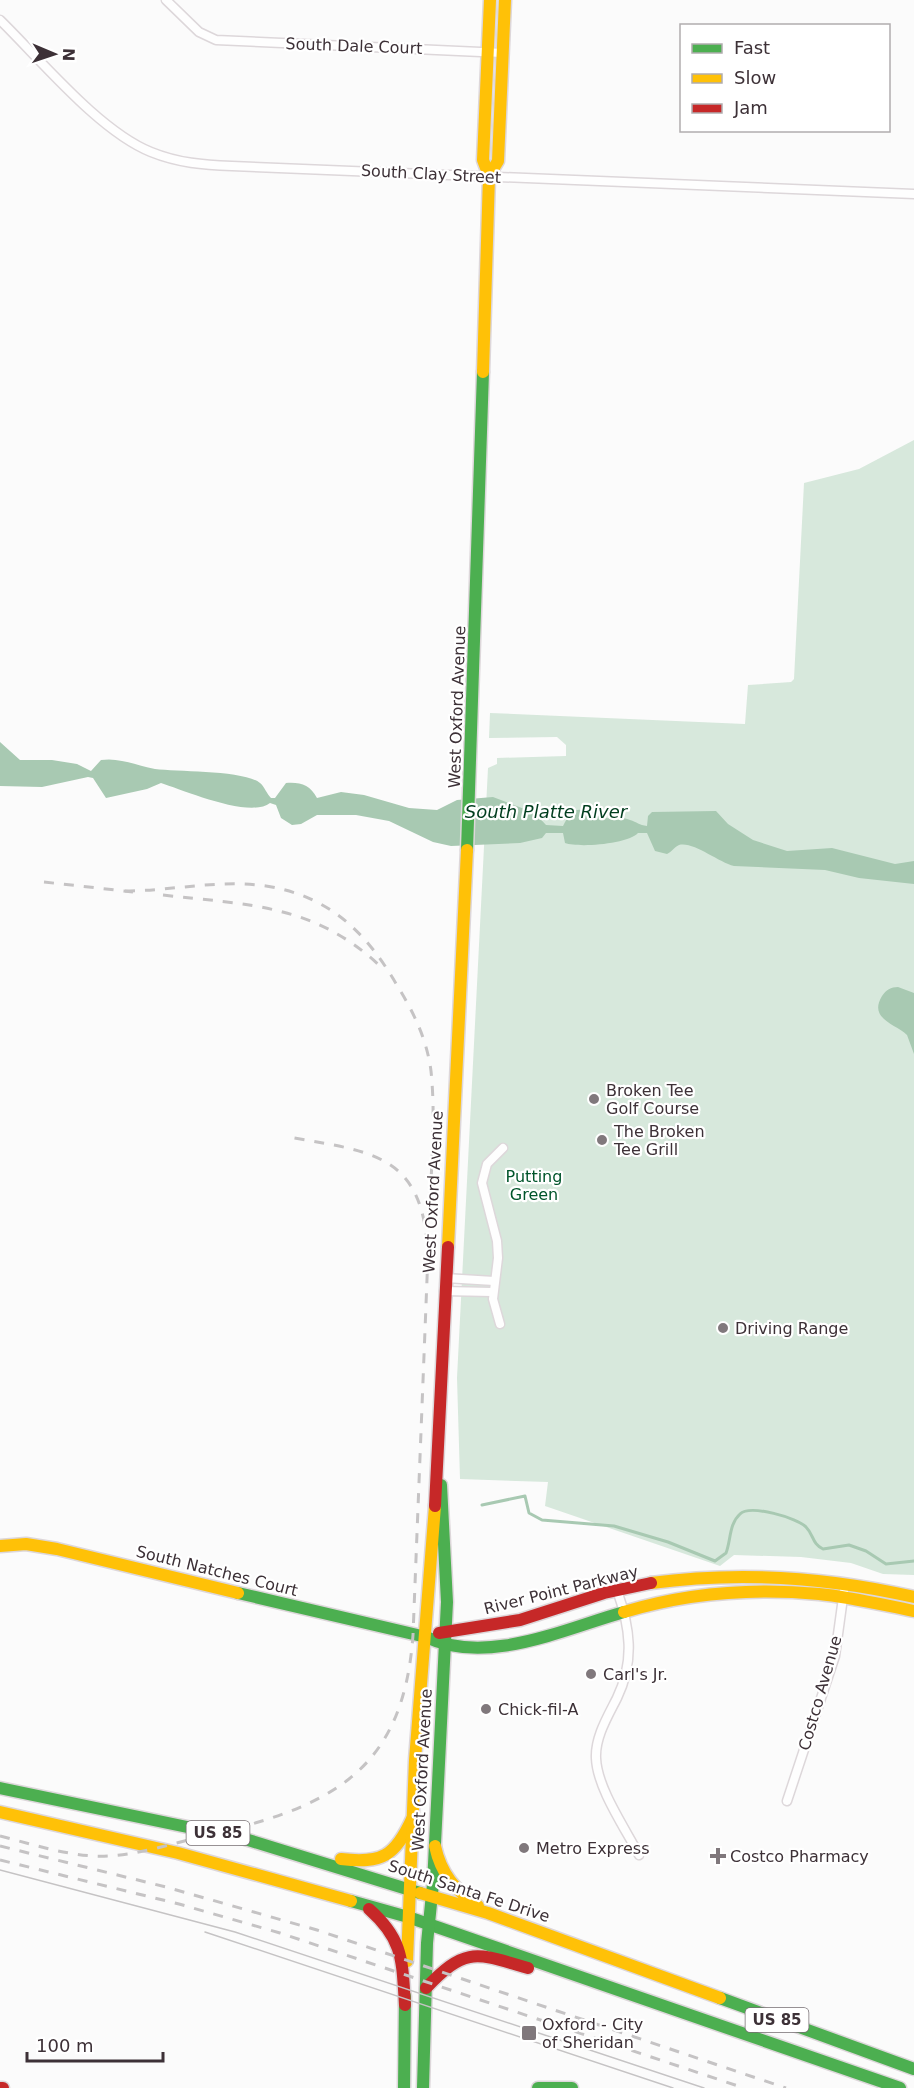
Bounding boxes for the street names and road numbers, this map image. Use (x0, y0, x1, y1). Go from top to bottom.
street label: South Dale Court (285, 34, 423, 58)
street label: South Clay Street (361, 161, 501, 187)
street label: West Oxford Avenue (445, 625, 469, 789)
street label: West Oxford Avenue (419, 1110, 447, 1274)
street label: South Natches Court (134, 1542, 300, 1600)
street label: River Point Parkway (482, 1562, 640, 1618)
street label: Costco Avenue (795, 1633, 845, 1753)
street label: West Oxford Avenue (408, 1688, 436, 1852)
road number: US 85 (186, 1821, 250, 1845)
street label: South Santa Fe Drive (386, 1856, 552, 1926)
road number: US 85 (746, 2008, 808, 2032)

